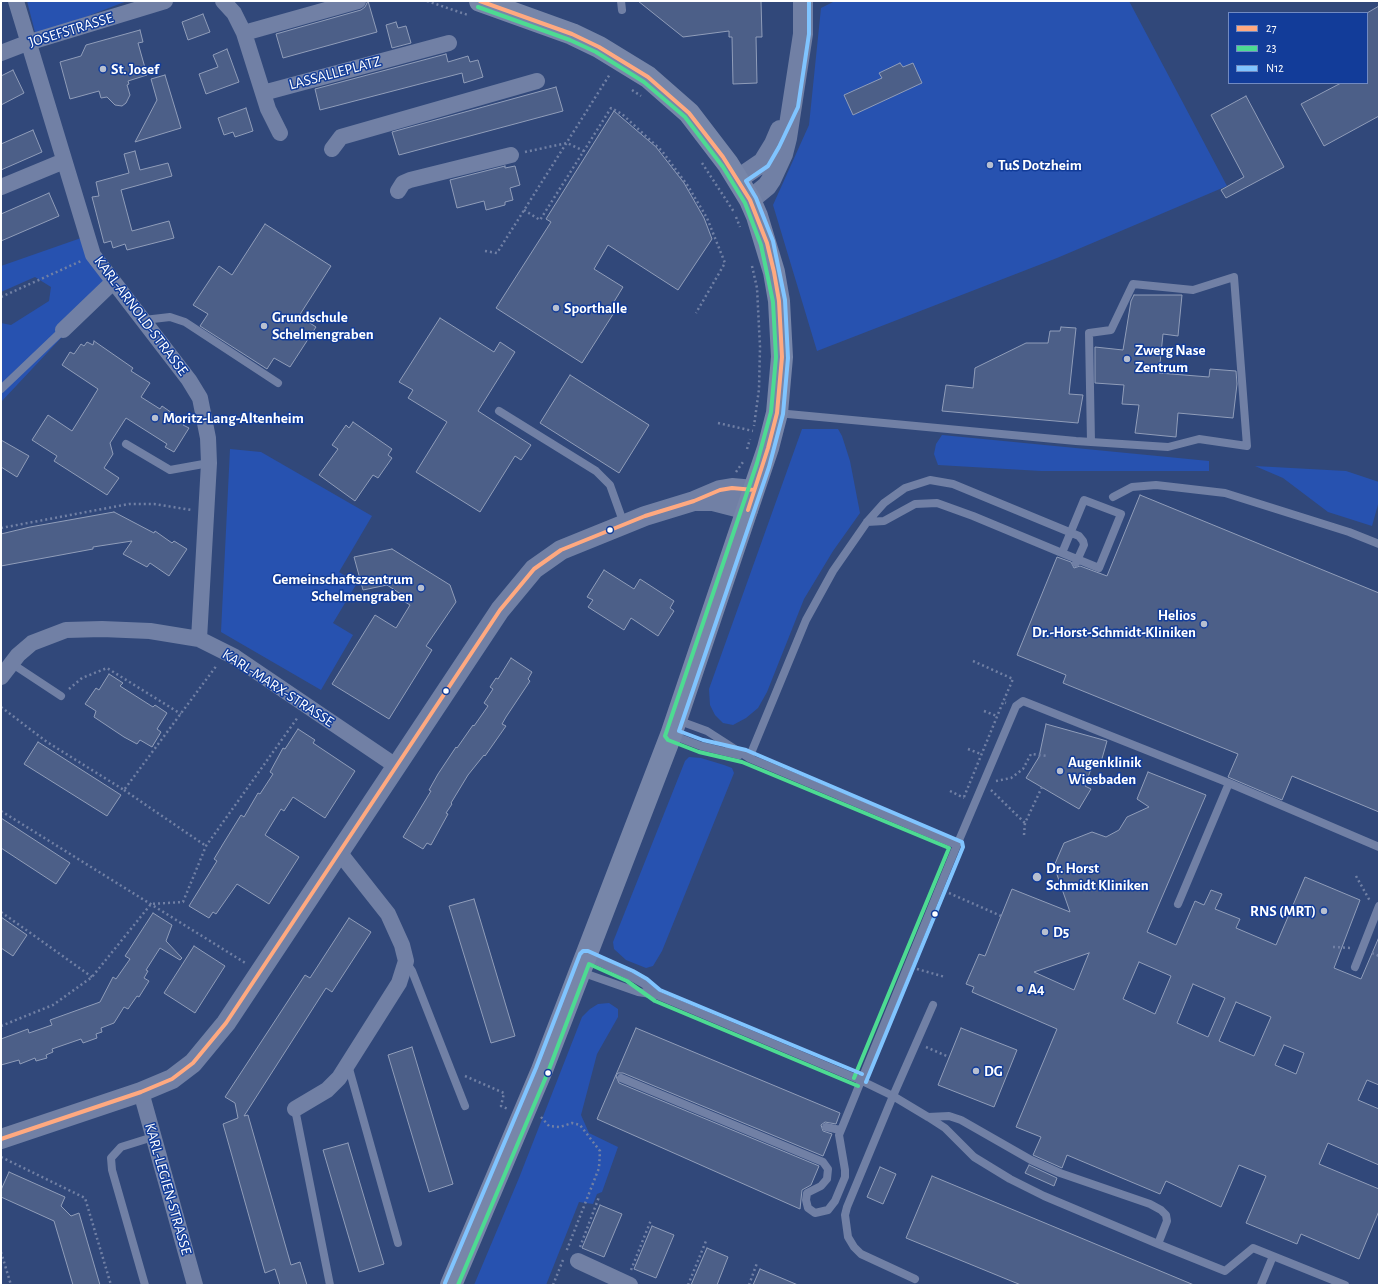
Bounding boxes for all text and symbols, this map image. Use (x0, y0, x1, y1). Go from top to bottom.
street label: JOSEFSTRASSE (27, 9, 115, 51)
legend (1228, 12, 1368, 84)
text: 27 (1266, 22, 1276, 34)
text: 23 (1266, 42, 1276, 54)
street label: LASSALLEPLATZ (287, 52, 383, 94)
place label: St. Josef (111, 60, 159, 78)
text: N12 (1266, 62, 1284, 74)
marker: St. Josef (98, 64, 108, 74)
place label: TuS Dotzheim (998, 156, 1082, 174)
marker: TuS Dotzheim (985, 160, 995, 170)
street label: KARL-ARNOLD-STRASSE (90, 253, 192, 379)
place label: Sporthalle (564, 299, 627, 317)
marker: Sporthalle (551, 303, 561, 313)
place label: Grundschule Schelmengraben (272, 308, 374, 343)
marker: Grundschule Schelmengraben (259, 321, 269, 331)
place label: Zwerg Nase Zentrum (1135, 341, 1205, 376)
marker: Zwerg Nase Zentrum (1122, 354, 1132, 364)
place label: Moritz-Lang-Altenheim (163, 409, 304, 427)
marker: Moritz-Lang-Altenheim (150, 413, 160, 423)
unlabelled marker (605, 525, 615, 535)
place label: Gemeinschaftszentrum Schelmengraben (272, 570, 413, 605)
marker: Gemeinschaftszentrum Schelmengraben (416, 583, 426, 593)
place label: Helios Dr.-Horst-Schmidt-Kliniken (1032, 606, 1196, 641)
marker: Helios Dr.-Horst-Schmidt-Kliniken (1199, 619, 1209, 629)
street label: KARL-MARX-STRASSE (219, 645, 337, 731)
unlabelled marker (441, 686, 451, 696)
place label: Augenklinik Wiesbaden (1068, 753, 1142, 788)
marker: Augenklinik Wiesbaden (1055, 766, 1065, 776)
place label: Dr. Horst Schmidt Kliniken (1046, 859, 1149, 894)
marker: Dr. Horst Schmidt Kliniken (1031, 871, 1043, 883)
place label: RNS (MRT) (1250, 902, 1316, 920)
marker: RNS (MRT) (1319, 906, 1329, 916)
unlabelled marker (930, 909, 940, 919)
place label: D5 (1053, 923, 1069, 941)
marker: D5 (1040, 927, 1050, 937)
place label: A4 (1028, 980, 1045, 998)
marker: A4 (1015, 984, 1025, 994)
place label: DG (984, 1062, 1003, 1080)
marker: DG (971, 1066, 981, 1076)
unlabelled marker (543, 1068, 553, 1078)
street label: KARL-LEGIEN-STRASSE (141, 1121, 195, 1257)

